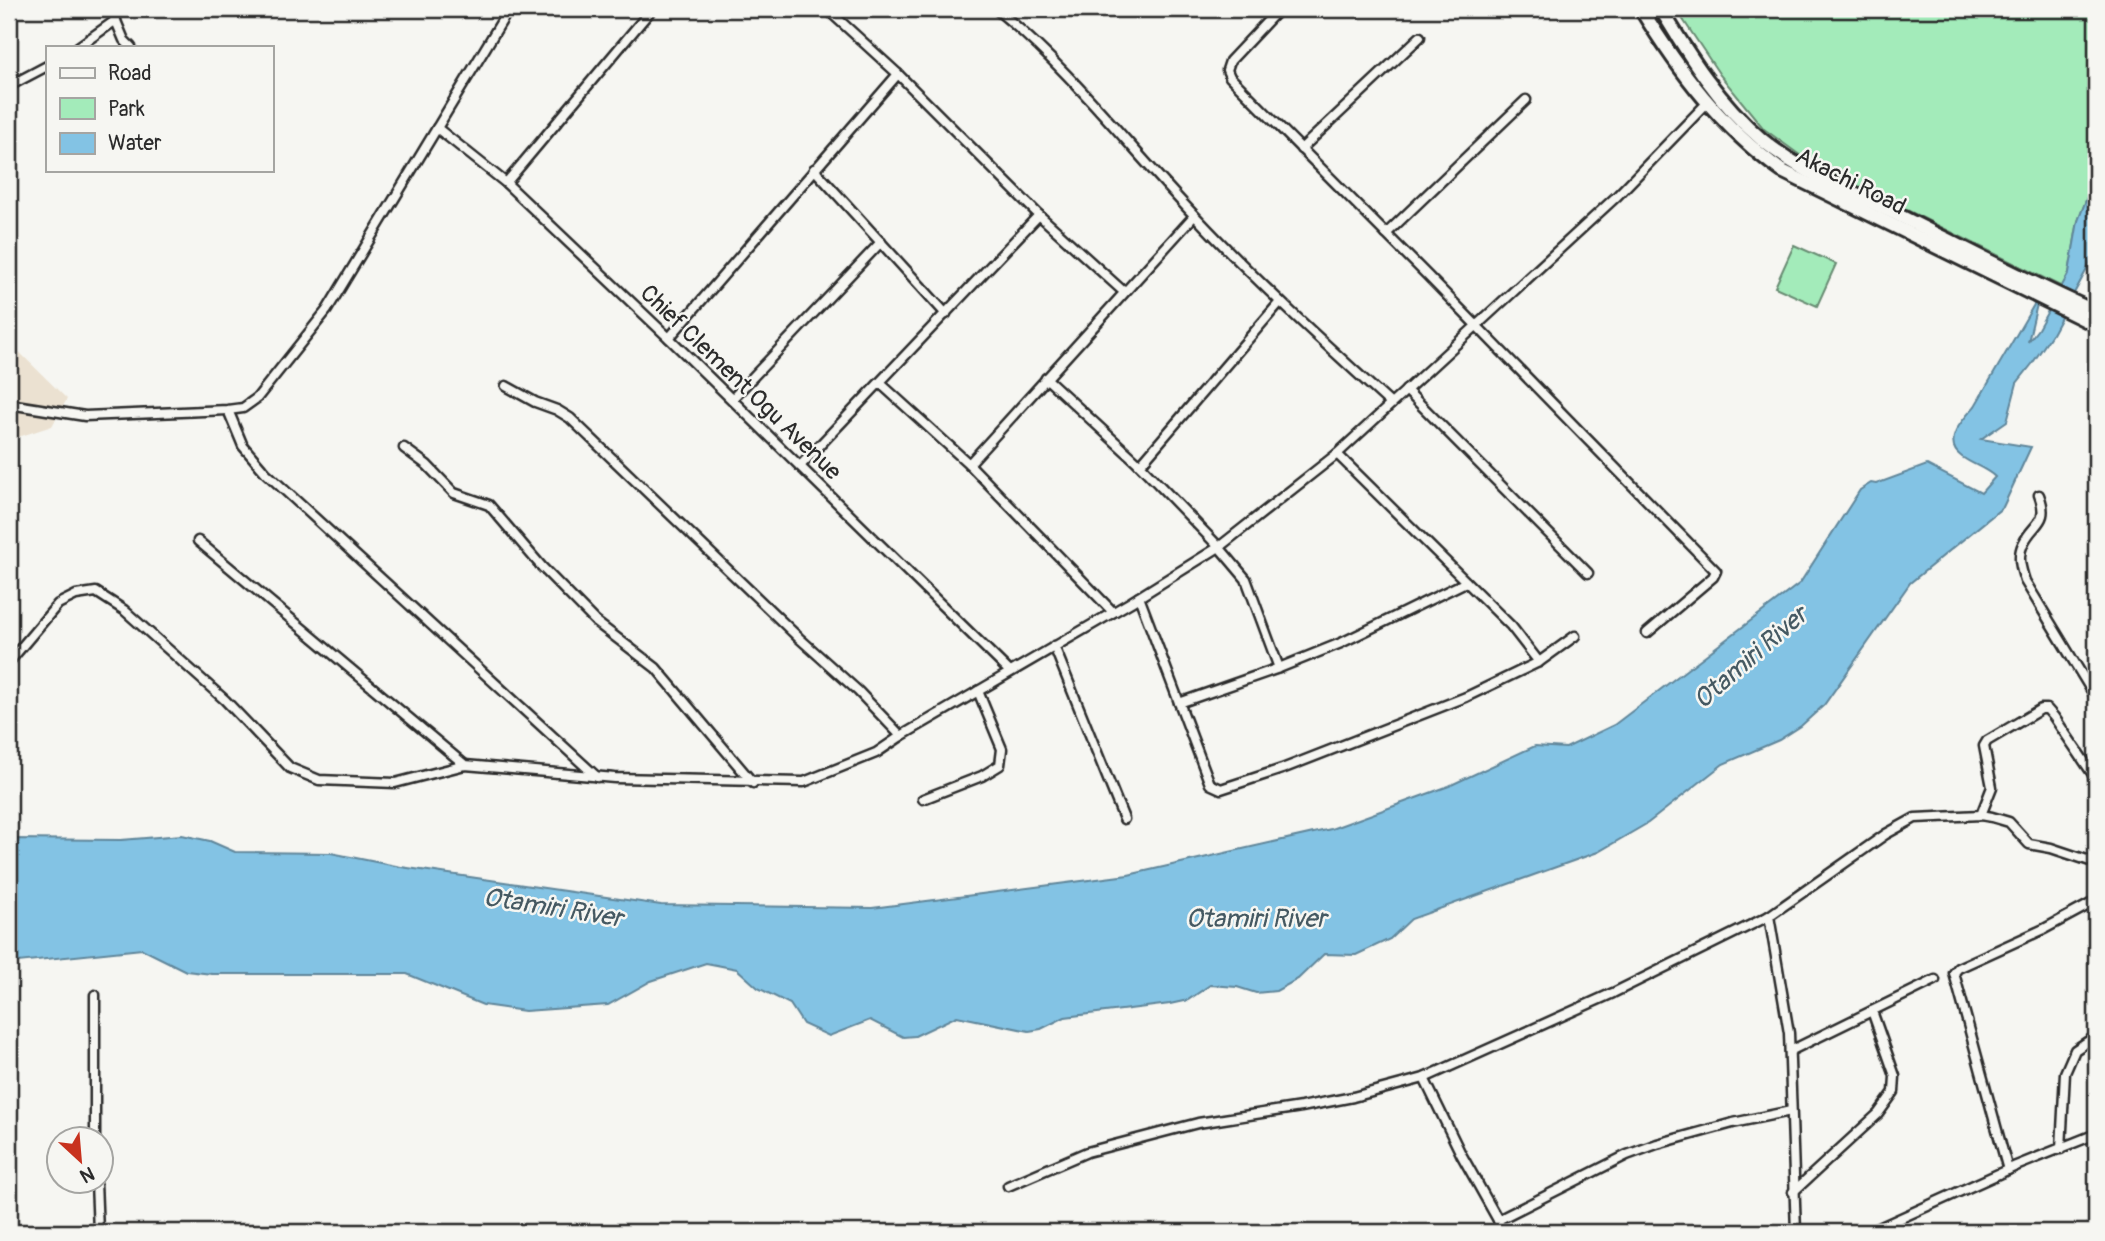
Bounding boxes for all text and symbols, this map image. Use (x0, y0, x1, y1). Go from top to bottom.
legend (46, 46, 273, 172)
text: Road (108, 60, 152, 87)
text: Park (108, 96, 145, 123)
text: Water (108, 130, 162, 157)
street label: Akachi Road (1791, 141, 1911, 222)
street label: Chief Clement Ogu Avenue (634, 279, 847, 486)
water label: Otamiri River (1687, 597, 1817, 716)
water label: Otamiri River (481, 881, 628, 935)
water label: Otamiri River (1186, 903, 1330, 935)
north arrow (46, 1126, 116, 1196)
text: N (76, 1161, 98, 1188)

